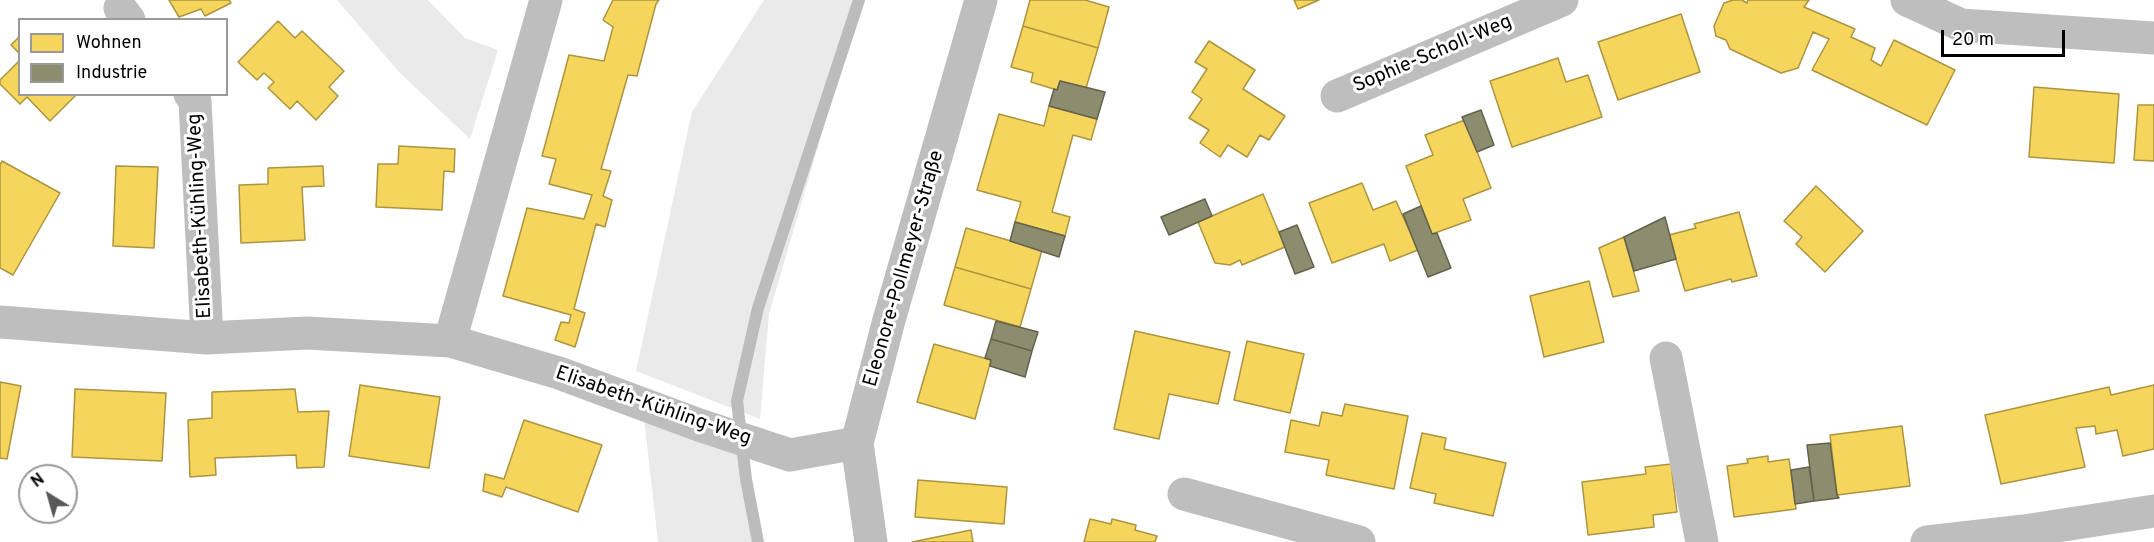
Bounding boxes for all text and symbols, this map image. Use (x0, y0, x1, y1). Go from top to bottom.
street label: Sophie-Scholl-Weg (1350, 11, 1516, 99)
legend (18, 18, 228, 96)
scale bar (1944, 18, 2068, 56)
text: 20 m (1952, 29, 1994, 52)
text: Wohnen (76, 32, 142, 55)
text: Industrie (76, 62, 147, 85)
street label: Elisabeth-Kühling-Weg (184, 113, 218, 319)
street label: Eleonore-Pollmeyer-Straße (860, 148, 950, 390)
street label: Elisabeth-Kühling-Weg (552, 362, 754, 452)
north arrow (18, 464, 78, 524)
text: N (28, 470, 49, 493)

